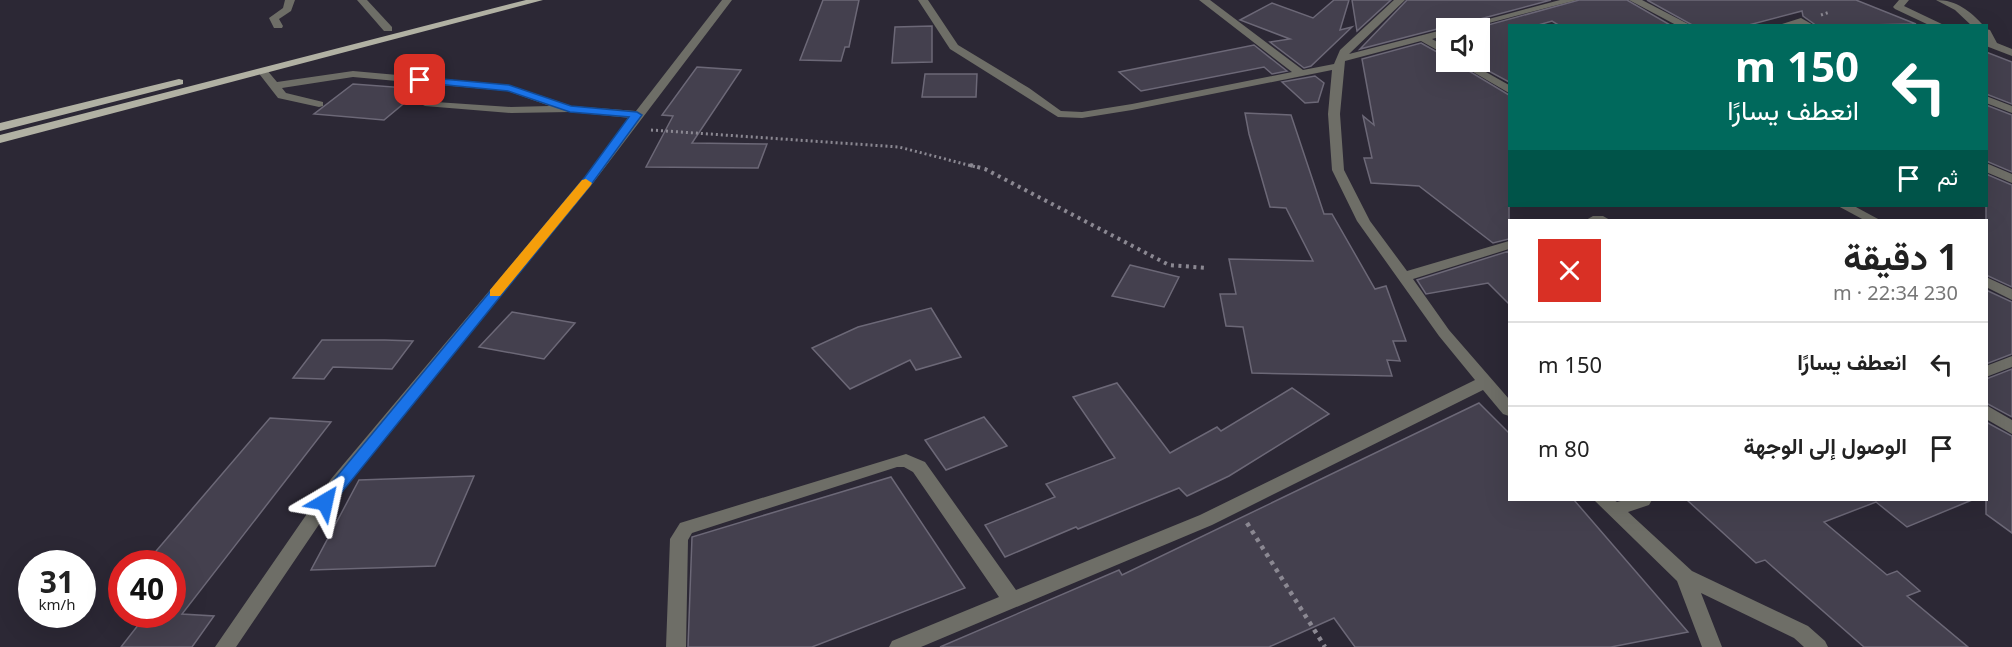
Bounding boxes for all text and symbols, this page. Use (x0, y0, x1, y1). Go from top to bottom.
map controls (1436, 18, 1490, 72)
button: sound (1436, 18, 1490, 72)
text: 150 m (1735, 37, 1859, 94)
icon: left (1880, 48, 1958, 126)
pin (394, 54, 445, 105)
icon: arrive (403, 63, 436, 96)
text: انعطف يسارًا (1727, 91, 1859, 128)
text: ثم (1937, 161, 1958, 191)
icon: arrive (1892, 162, 1925, 195)
text: 1 دقيقة (1843, 232, 1958, 281)
button: close (1538, 239, 1601, 302)
text: 230 m · 22:34 (1833, 279, 1958, 306)
text: انعطف يسارًا (1797, 346, 1907, 376)
icon: left (1925, 348, 1958, 381)
text: 150 m (1538, 349, 1602, 379)
text: الوصول إلى الوجهة (1743, 430, 1907, 460)
icon: arrive (1925, 432, 1958, 465)
text: 80 m (1538, 433, 1589, 463)
position arrow (293, 470, 357, 534)
speed limit sign: 40 (108, 550, 186, 628)
text: 31 (40, 561, 74, 602)
text: km/h (39, 594, 75, 614)

